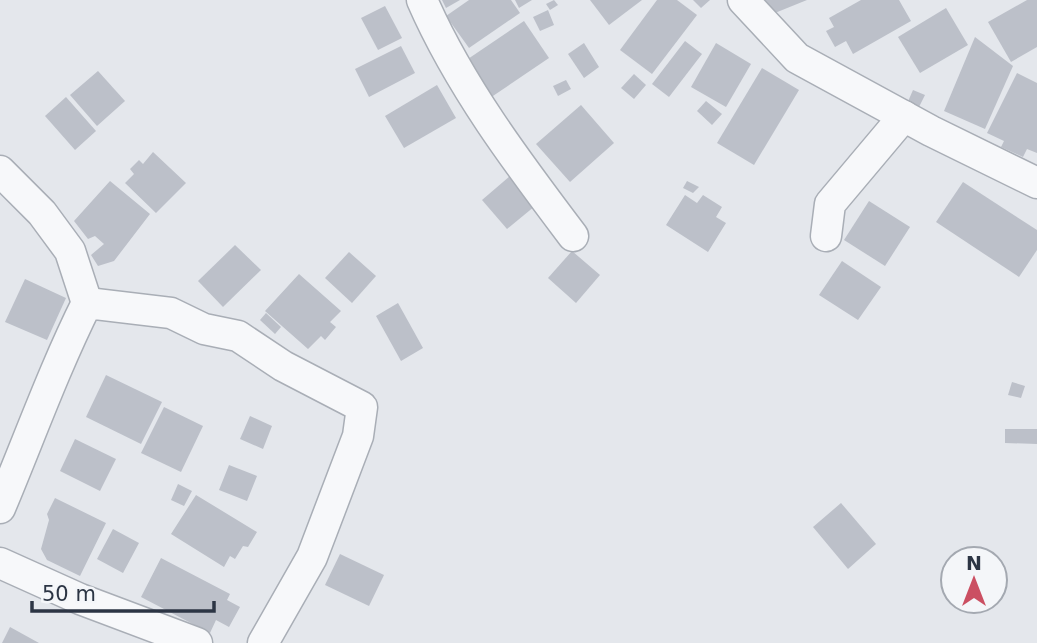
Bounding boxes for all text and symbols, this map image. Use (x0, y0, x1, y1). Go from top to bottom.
north arrow (939, 545, 1009, 615)
text: N (966, 552, 982, 574)
scale bar (32, 570, 214, 614)
text: 50 m (42, 582, 96, 606)

